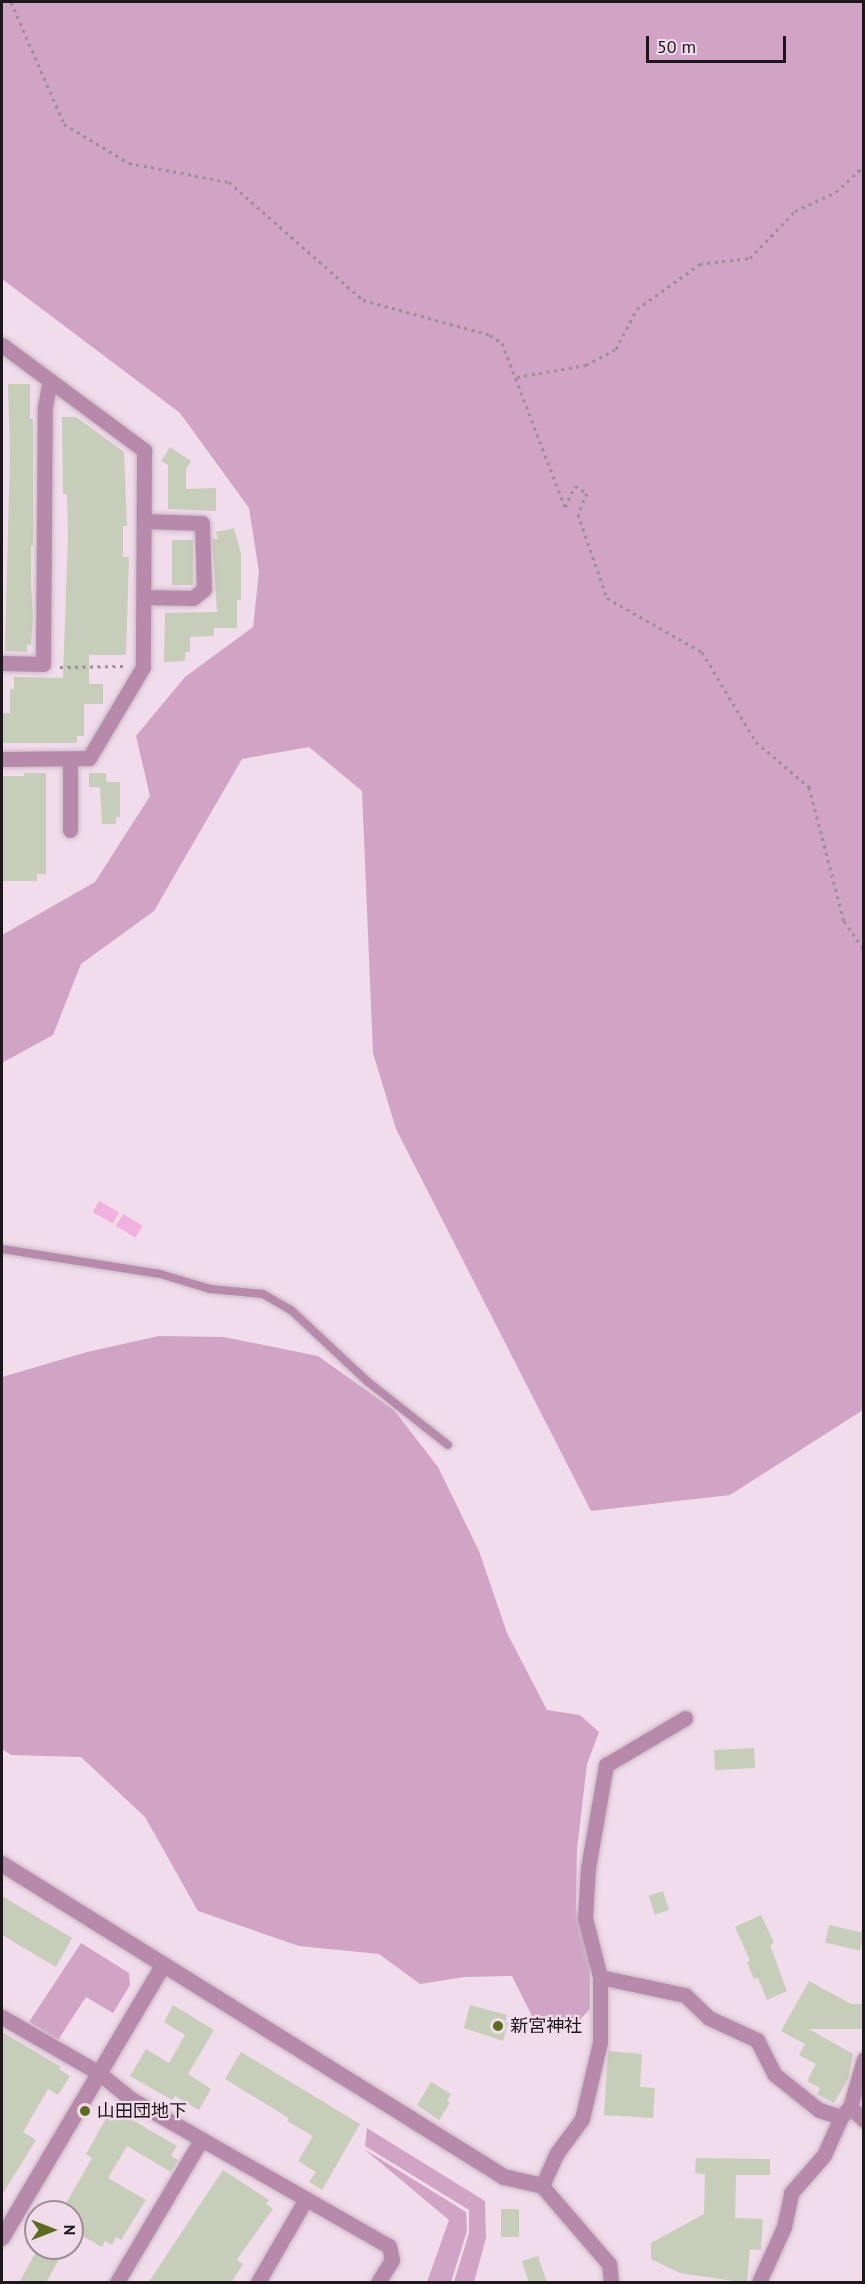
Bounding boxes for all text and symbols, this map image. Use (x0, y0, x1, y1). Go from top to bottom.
scale bar (649, 24, 788, 62)
text: 50 m (657, 35, 696, 58)
place label: 新宮神社 (510, 2015, 582, 2037)
marker: 新宮神社 (491, 2019, 505, 2033)
place label: 山田団地下 (97, 2100, 187, 2122)
marker: 山田団地下 (78, 2104, 92, 2118)
north arrow (24, 2200, 84, 2260)
text: N (60, 2225, 80, 2235)

